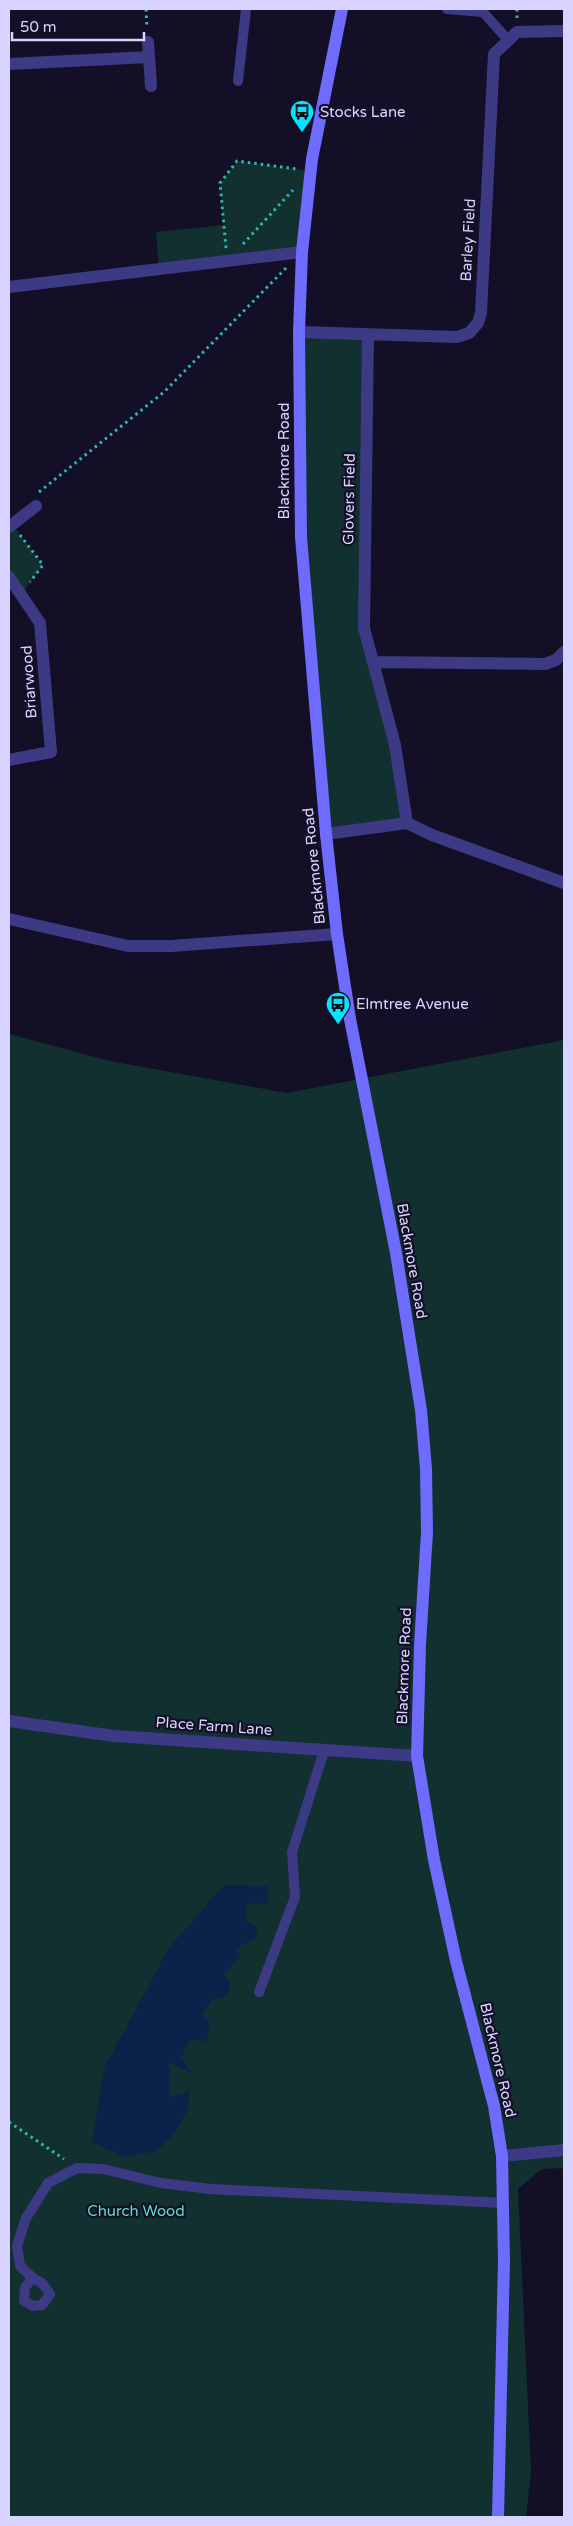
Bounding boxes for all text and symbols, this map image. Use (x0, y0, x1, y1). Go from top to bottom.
scale bar (12, 10, 145, 42)
text: 50 m (20, 18, 57, 36)
bus stop icon: Stocks Lane (289, 99, 315, 133)
place label: Stocks Lane (320, 103, 406, 121)
street label: Barley Field (457, 198, 479, 282)
street label: Blackmore Road (275, 402, 293, 520)
street label: Glovers Field (339, 453, 359, 545)
street label: Briarwood (17, 645, 41, 719)
street label: Blackmore Road (299, 807, 329, 925)
bus stop icon: Elmtree Avenue (325, 991, 351, 1025)
place label: Elmtree Avenue (356, 995, 469, 1013)
street label: Blackmore Road (393, 1202, 431, 1320)
street label: Blackmore Road (393, 1607, 415, 1725)
street label: Place Farm Lane (155, 1713, 273, 1739)
street label: Blackmore Road (476, 2001, 520, 2119)
park label: Church Wood (87, 2202, 185, 2220)

